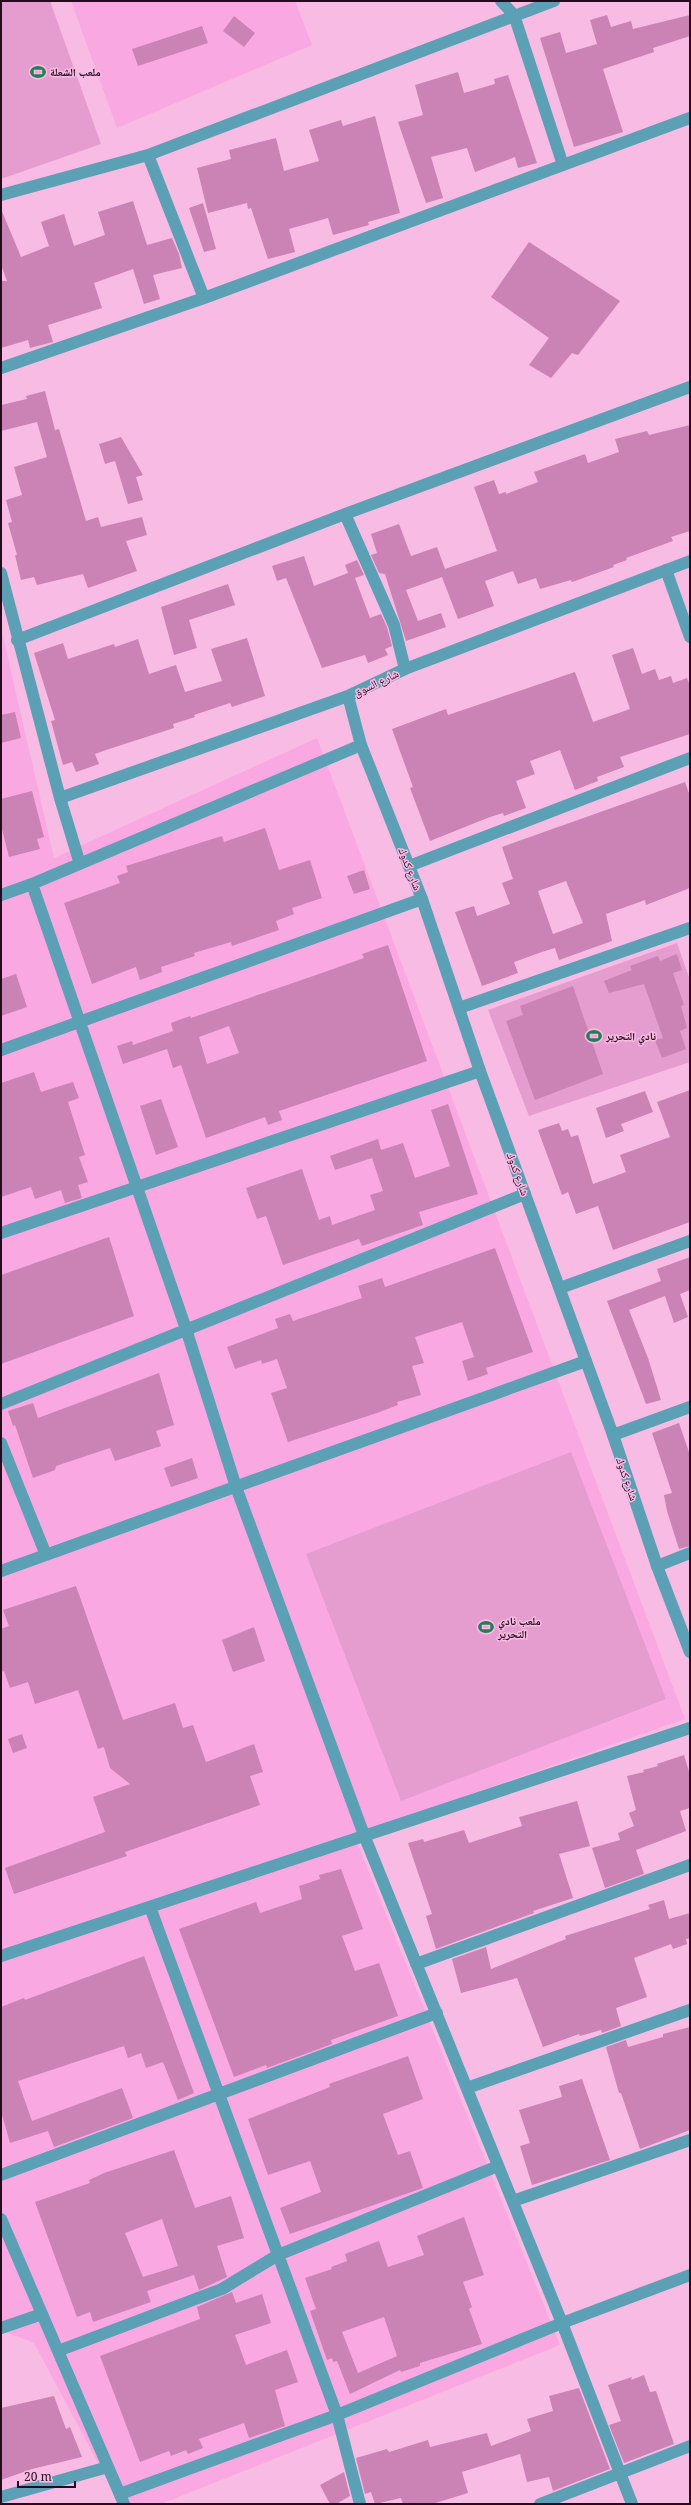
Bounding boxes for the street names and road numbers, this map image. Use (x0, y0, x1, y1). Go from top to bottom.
street label: شارع السوق (351, 665, 401, 700)
street label: شارع كدوك (395, 845, 426, 892)
street label: شارع كدوك (504, 1150, 533, 1197)
street label: شارع كدوك (613, 1455, 642, 1502)

